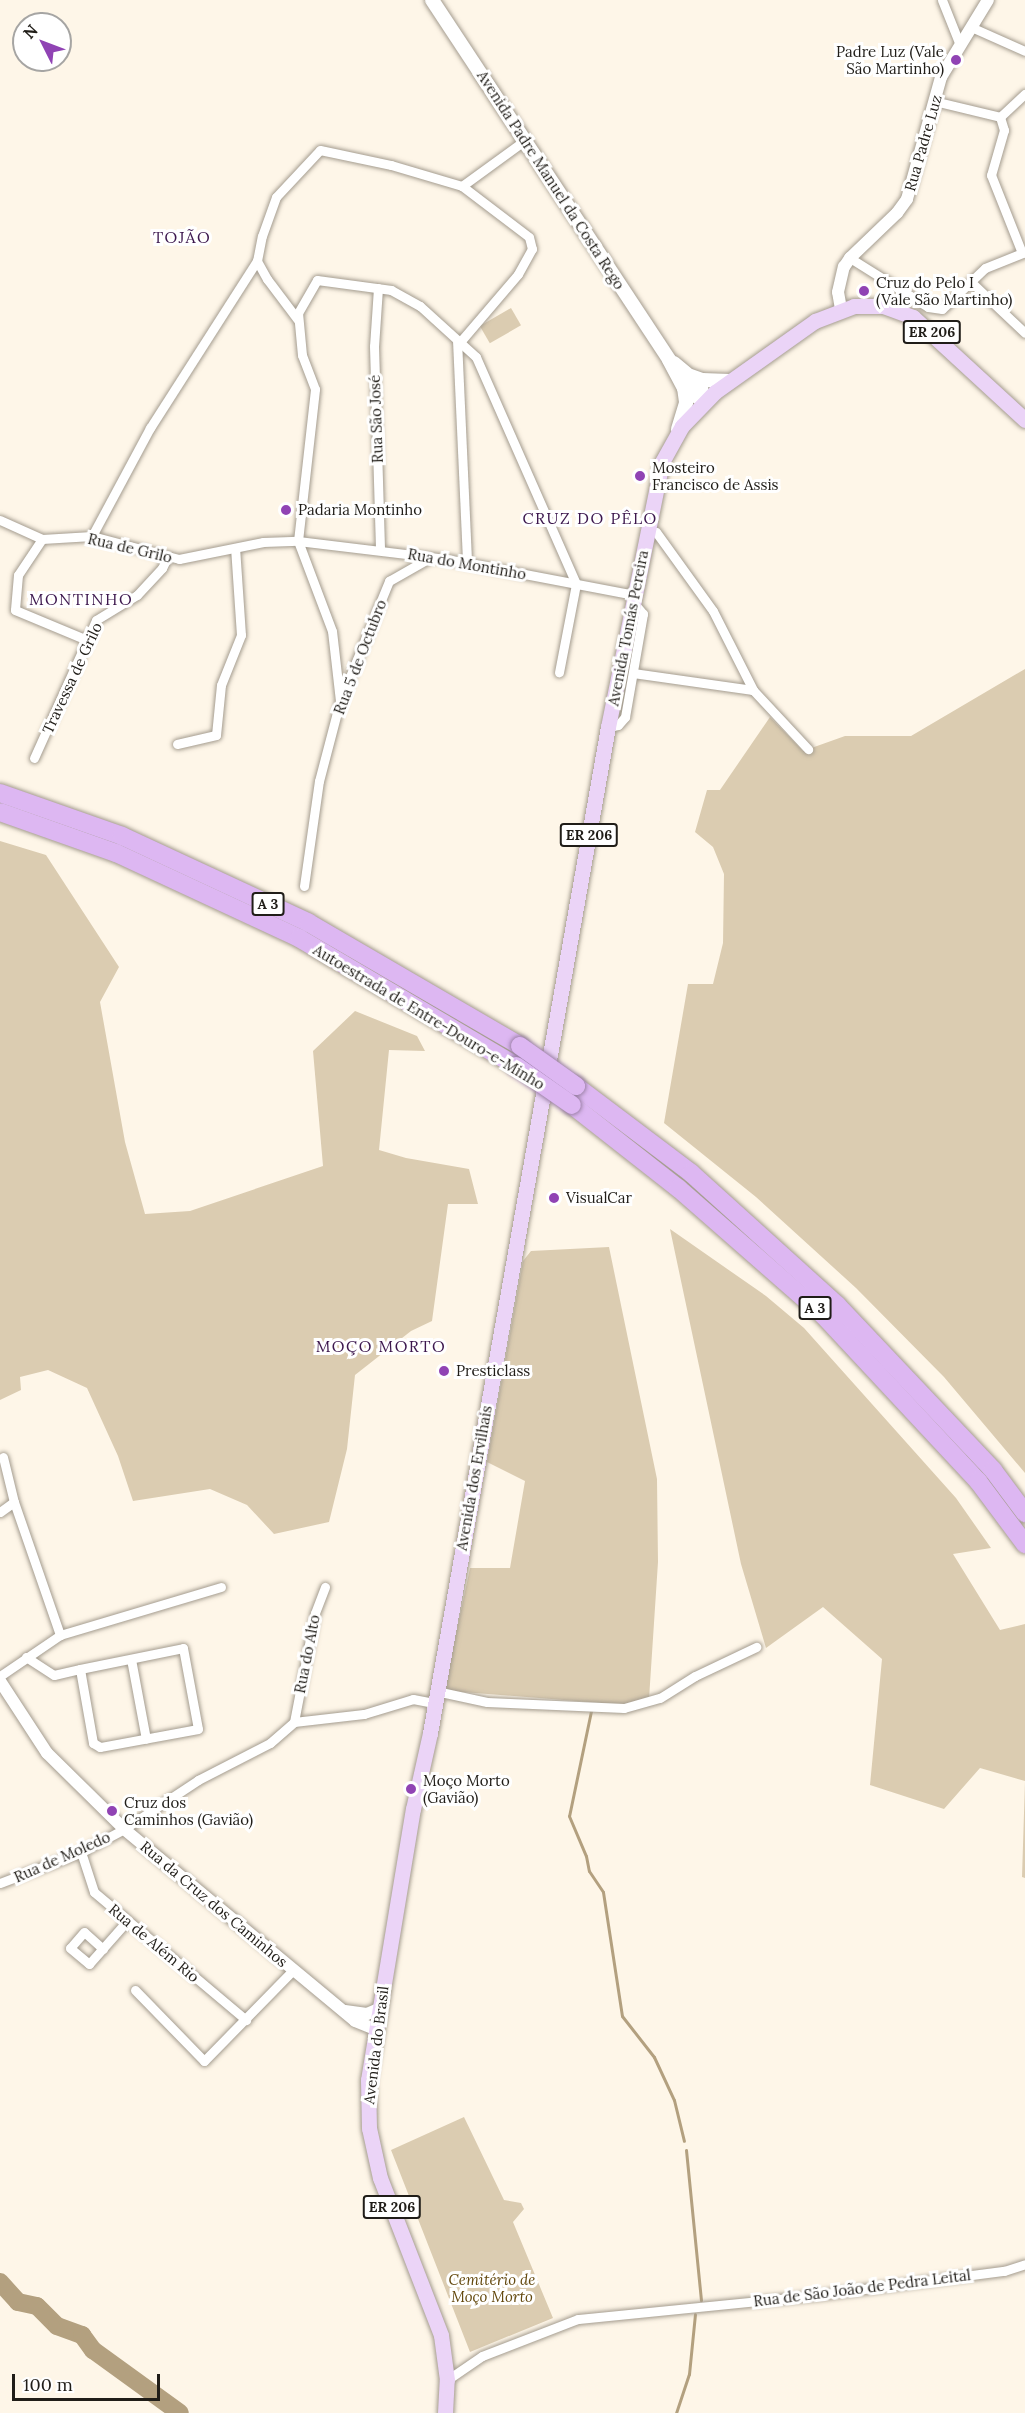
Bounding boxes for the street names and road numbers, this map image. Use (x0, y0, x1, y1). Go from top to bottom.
street label: Avenida Padre Manuel da Costa Rego (473, 67, 629, 293)
street label: Rua Padre Luz (901, 93, 945, 193)
road number: ER 206 (902, 321, 962, 343)
street label: Rua São José (365, 375, 387, 463)
street label: Rua de Grilo (86, 530, 174, 566)
street label: Rua do Montinho (406, 545, 528, 583)
street label: Avenida Tomás Pereira (604, 549, 652, 707)
street label: Rua 5 de Octubro (330, 597, 390, 717)
street label: Travessa de Grilo (38, 620, 106, 736)
road number: ER 206 (559, 824, 619, 846)
road number: A 3 (252, 893, 284, 915)
street label: Autoestrada de Entre-Douro-e-Minho (310, 941, 548, 1093)
road number: A 3 (798, 1297, 832, 1319)
street label: Avenida dos Ervilhais (452, 1404, 496, 1552)
street label: Rua do Alto (291, 1613, 323, 1695)
street label: Rua de Moledo (11, 1828, 113, 1886)
street label: Rua da Cruz dos Caminhos (137, 1837, 291, 1971)
street label: Rua de Além Rio (105, 1900, 203, 1986)
street label: Avenida do Brasil (360, 1985, 392, 2105)
road number: ER 206 (362, 2196, 422, 2218)
street label: Rua de São João de Pedra Leital (752, 2266, 972, 2310)

